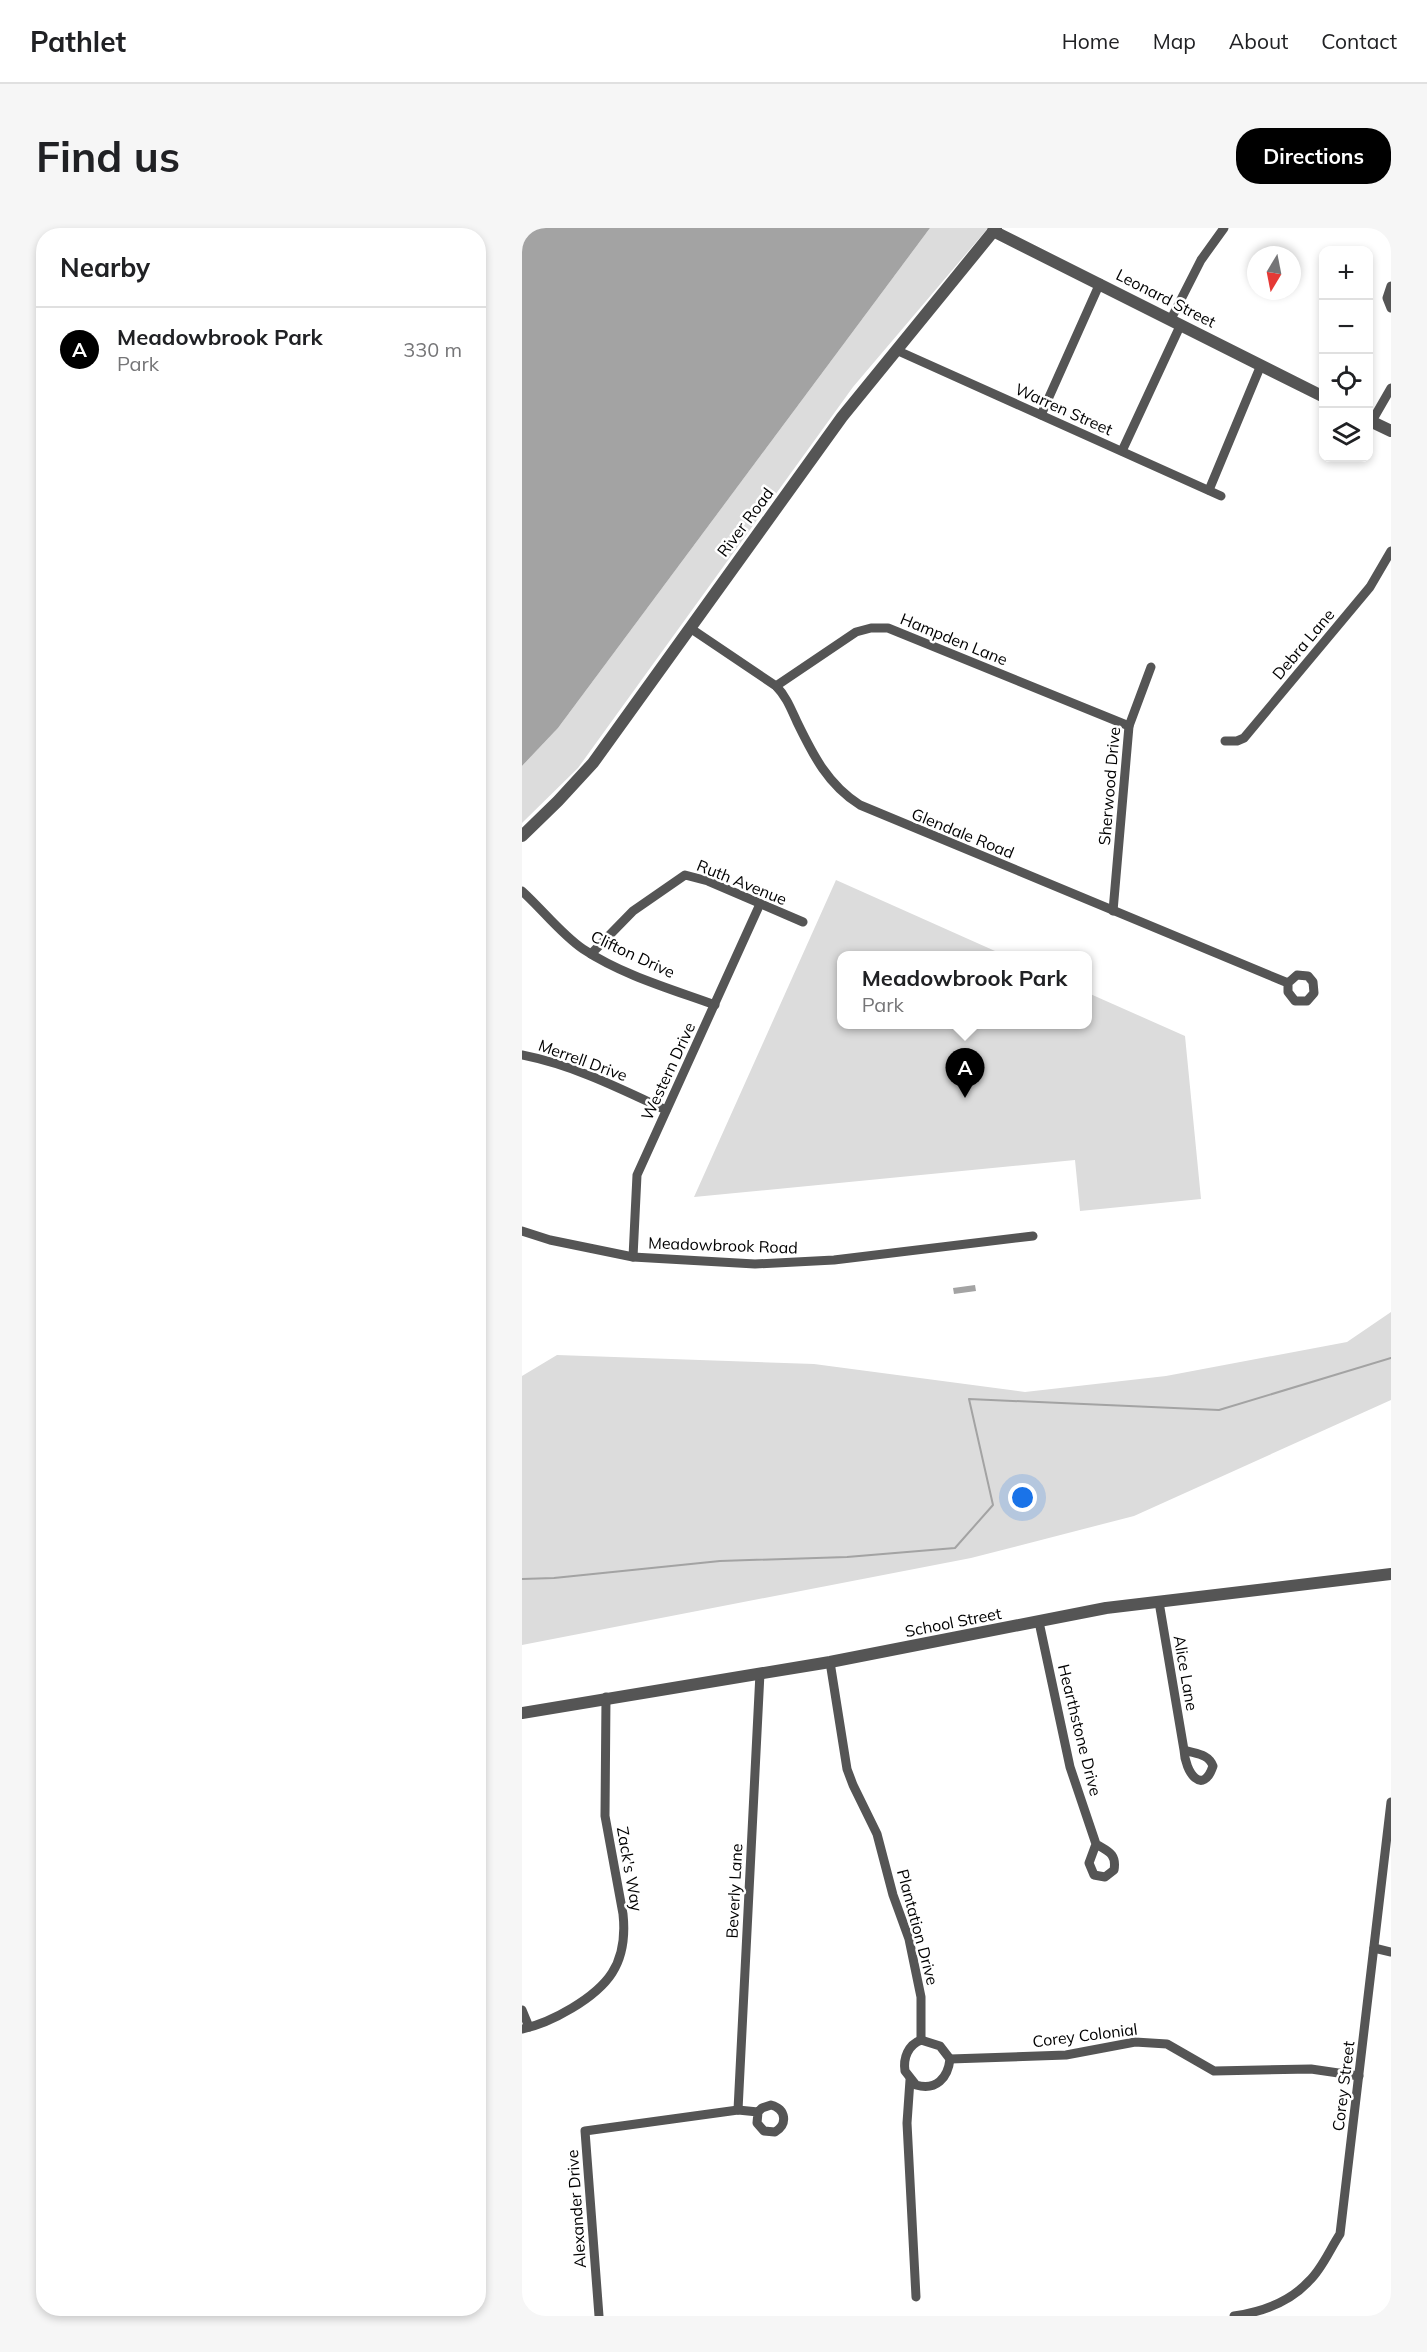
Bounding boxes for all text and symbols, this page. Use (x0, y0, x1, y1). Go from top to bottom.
text: Pathlet (30, 24, 126, 59)
text: Home (1062, 28, 1120, 54)
text: Map (1153, 28, 1196, 54)
text: About (1229, 28, 1288, 54)
text: Contact (1321, 28, 1397, 54)
button: Directions (1236, 128, 1391, 184)
text: Find us (36, 130, 180, 183)
north arrow (1247, 246, 1301, 300)
map controls (1319, 246, 1373, 462)
button: + (1319, 246, 1373, 300)
text: Nearby (60, 251, 150, 284)
street label: Leonard Street (1113, 264, 1220, 332)
button: − (1319, 300, 1373, 354)
text: Meadowbrook Park (117, 323, 323, 351)
text: A (72, 337, 87, 362)
text: 330 m (403, 337, 462, 362)
text: Park (117, 351, 159, 376)
button: locate (1319, 354, 1373, 408)
street label: Warren Street (1012, 379, 1116, 440)
button: layers (1319, 408, 1373, 462)
street label: River Road (713, 484, 777, 560)
street label: Debra Lane (1268, 605, 1338, 683)
street label: Hampden Lane (898, 608, 1010, 670)
street label: Sherwood Drive (1094, 726, 1124, 846)
street label: Glendale Road (909, 803, 1017, 863)
street label: Ruth Avenue (694, 855, 790, 909)
street label: Clifton Drive (588, 926, 678, 982)
popup (837, 951, 1092, 1029)
text: Meadowbrook Park (862, 964, 1067, 992)
text: Park (862, 992, 904, 1017)
street label: Western Drive (637, 1019, 699, 1123)
street label: Merrell Drive (536, 1035, 630, 1085)
pin: A (946, 1048, 984, 1098)
street label: Meadowbrook Road (648, 1232, 798, 1258)
your location (1008, 1483, 1037, 1512)
street label: School Street (903, 1603, 1003, 1641)
street label: Alice Lane (1170, 1634, 1202, 1712)
street label: Hearthstone Drive (1054, 1662, 1106, 1798)
street label: Zack's Way (613, 1825, 647, 1913)
street label: Beverly Lane (722, 1843, 746, 1939)
street label: Plantation Drive (893, 1867, 943, 1987)
street label: Corey Colonial (1031, 2019, 1139, 2051)
street label: Corey Street (1328, 2039, 1359, 2132)
street label: Alexander Drive (562, 2149, 590, 2269)

